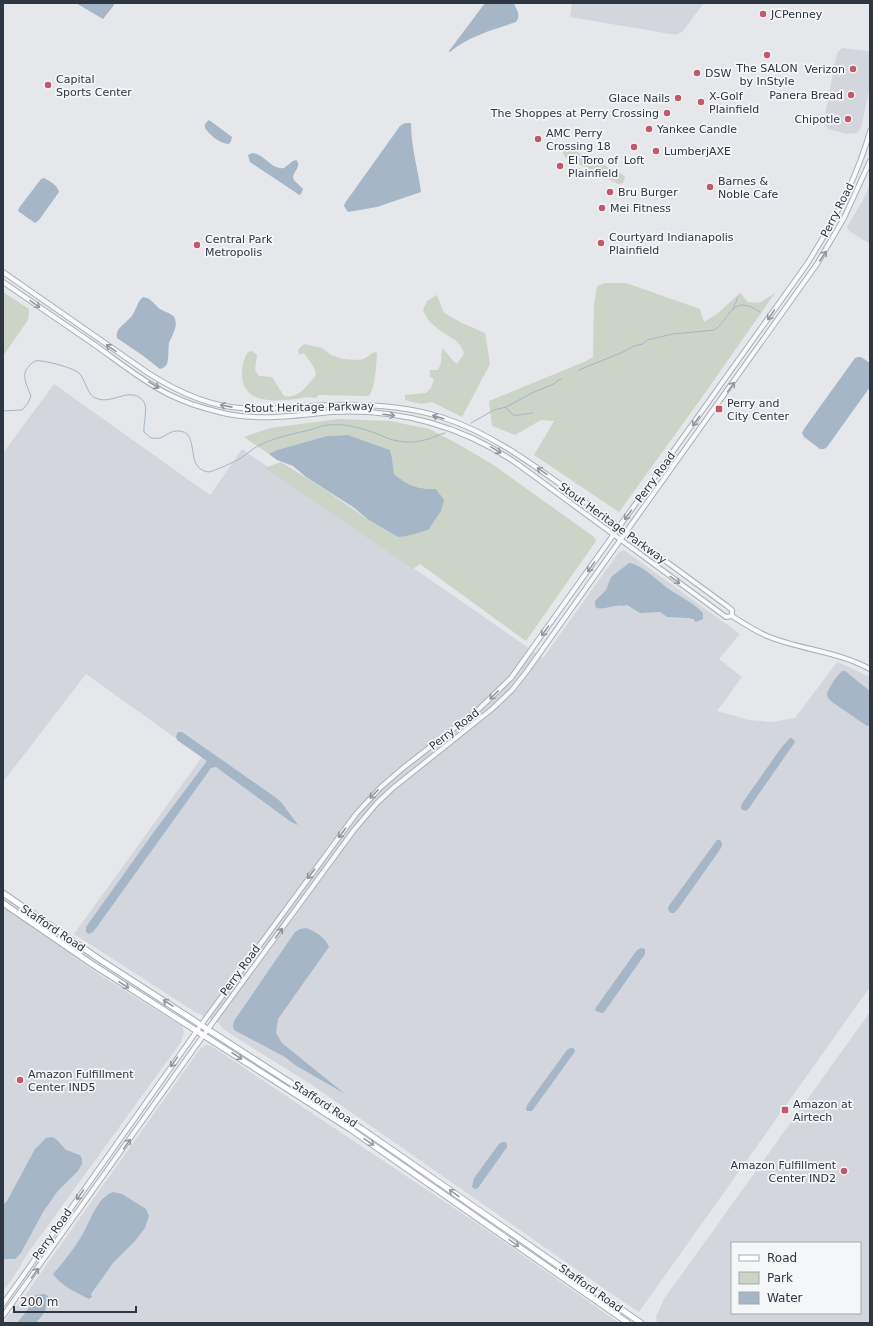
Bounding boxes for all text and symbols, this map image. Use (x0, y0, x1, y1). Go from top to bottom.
place label: JCPenney (770, 8, 823, 21)
marker: JCPenney (758, 9, 768, 19)
marker: The SALON by InStyle (762, 50, 772, 60)
place label: The SALON by InStyle (735, 62, 798, 88)
place label: Verizon (805, 63, 845, 76)
marker: Verizon (848, 64, 858, 74)
place label: DSW (705, 67, 731, 80)
marker: DSW (692, 68, 702, 78)
place label: Capital Sports Center (56, 73, 132, 99)
marker: Capital Sports Center (43, 80, 53, 90)
place label: Panera Bread (769, 89, 843, 102)
place label: X-Golf Plainfield (709, 90, 759, 116)
marker: Panera Bread (846, 90, 856, 100)
place label: Glace Nails (609, 92, 670, 105)
marker: Glace Nails (673, 93, 683, 103)
marker: X-Golf Plainfield (696, 97, 706, 107)
place label: The Shoppes at Perry Crossing (490, 107, 659, 120)
marker: The Shoppes at Perry Crossing (662, 108, 672, 118)
place label: Chipotle (794, 113, 840, 126)
marker: Chipotle (843, 114, 853, 124)
place label: Yankee Candle (656, 123, 737, 136)
marker: Yankee Candle (644, 124, 654, 134)
place label: AMC Perry Crossing 18 (546, 127, 611, 153)
marker: AMC Perry Crossing 18 (533, 134, 543, 144)
marker: Loft (629, 142, 639, 152)
place label: LumberjAXE (664, 145, 731, 158)
marker: LumberjAXE (651, 146, 661, 156)
place label: El Toro of Plainfield (568, 154, 619, 180)
place label: Loft (624, 154, 645, 167)
marker: El Toro of Plainfield (555, 161, 565, 171)
place label: Barnes & Noble Cafe (718, 175, 779, 201)
street label: Perry Road (818, 181, 857, 240)
marker: Barnes & Noble Cafe (705, 182, 715, 192)
place label: Bru Burger (618, 186, 678, 199)
marker: Bru Burger (605, 187, 615, 197)
place label: Mei Fitness (610, 202, 671, 215)
marker: Mei Fitness (597, 203, 607, 213)
place label: Courtyard Indianapolis Plainfield (609, 231, 734, 257)
place label: Central Park Metropolis (205, 233, 273, 259)
marker: Courtyard Indianapolis Plainfield (596, 238, 606, 248)
marker: Central Park Metropolis (192, 240, 202, 250)
one-way arrow (819, 251, 827, 262)
one-way arrow (29, 300, 40, 308)
one-way arrow (767, 309, 775, 320)
one-way arrow (106, 344, 117, 352)
one-way arrow (727, 381, 735, 392)
one-way arrow (148, 382, 160, 390)
place label: Perry and City Center (727, 397, 790, 423)
street label: Stout Heritage Parkway (244, 400, 374, 415)
one-way arrow (220, 401, 233, 409)
marker: Perry and City Center (714, 404, 724, 414)
one-way arrow (382, 411, 395, 418)
one-way arrow (432, 413, 445, 420)
one-way arrow (692, 415, 700, 426)
one-way arrow (490, 446, 502, 454)
street label: Perry Road (633, 449, 678, 505)
one-way arrow (537, 467, 548, 475)
street label: Stout Heritage Parkway (556, 480, 669, 567)
one-way arrow (623, 509, 632, 520)
one-way arrow (587, 562, 595, 573)
one-way arrow (669, 576, 680, 584)
one-way arrow (541, 625, 549, 636)
one-way arrow (489, 690, 499, 700)
street label: Perry Road (427, 706, 482, 753)
one-way arrow (369, 789, 379, 799)
one-way arrow (338, 827, 346, 838)
one-way arrow (307, 868, 315, 879)
street label: Stafford Road (18, 902, 87, 955)
one-way arrow (274, 927, 283, 938)
street label: Perry Road (218, 942, 263, 998)
one-way arrow (119, 980, 130, 989)
one-way arrow (162, 999, 174, 1007)
one-way arrow (231, 1053, 243, 1061)
one-way arrow (170, 1057, 178, 1068)
place label: Amazon Fulfillment Center IND5 (28, 1068, 134, 1094)
marker: Amazon Fulfillment Center IND5 (15, 1075, 25, 1085)
street label: Stafford Road (290, 1079, 360, 1130)
place label: Amazon at Airtech (793, 1098, 853, 1124)
marker: Amazon at Airtech (780, 1105, 790, 1115)
one-way arrow (364, 1138, 375, 1146)
one-way arrow (123, 1139, 131, 1150)
place label: Amazon Fulfillment Center IND2 (730, 1159, 837, 1185)
marker: Amazon Fulfillment Center IND2 (839, 1166, 849, 1176)
one-way arrow (76, 1189, 84, 1200)
one-way arrow (449, 1189, 460, 1197)
street label: Perry Road (30, 1206, 75, 1262)
one-way arrow (508, 1239, 519, 1247)
legend (731, 1242, 861, 1314)
text: Road (767, 1251, 797, 1265)
street label: Stafford Road (556, 1262, 625, 1315)
one-way arrow (31, 1268, 39, 1279)
text: Park (767, 1271, 793, 1285)
scale bar (14, 1288, 136, 1314)
text: Water (767, 1291, 803, 1305)
text: 200 m (20, 1295, 58, 1309)

